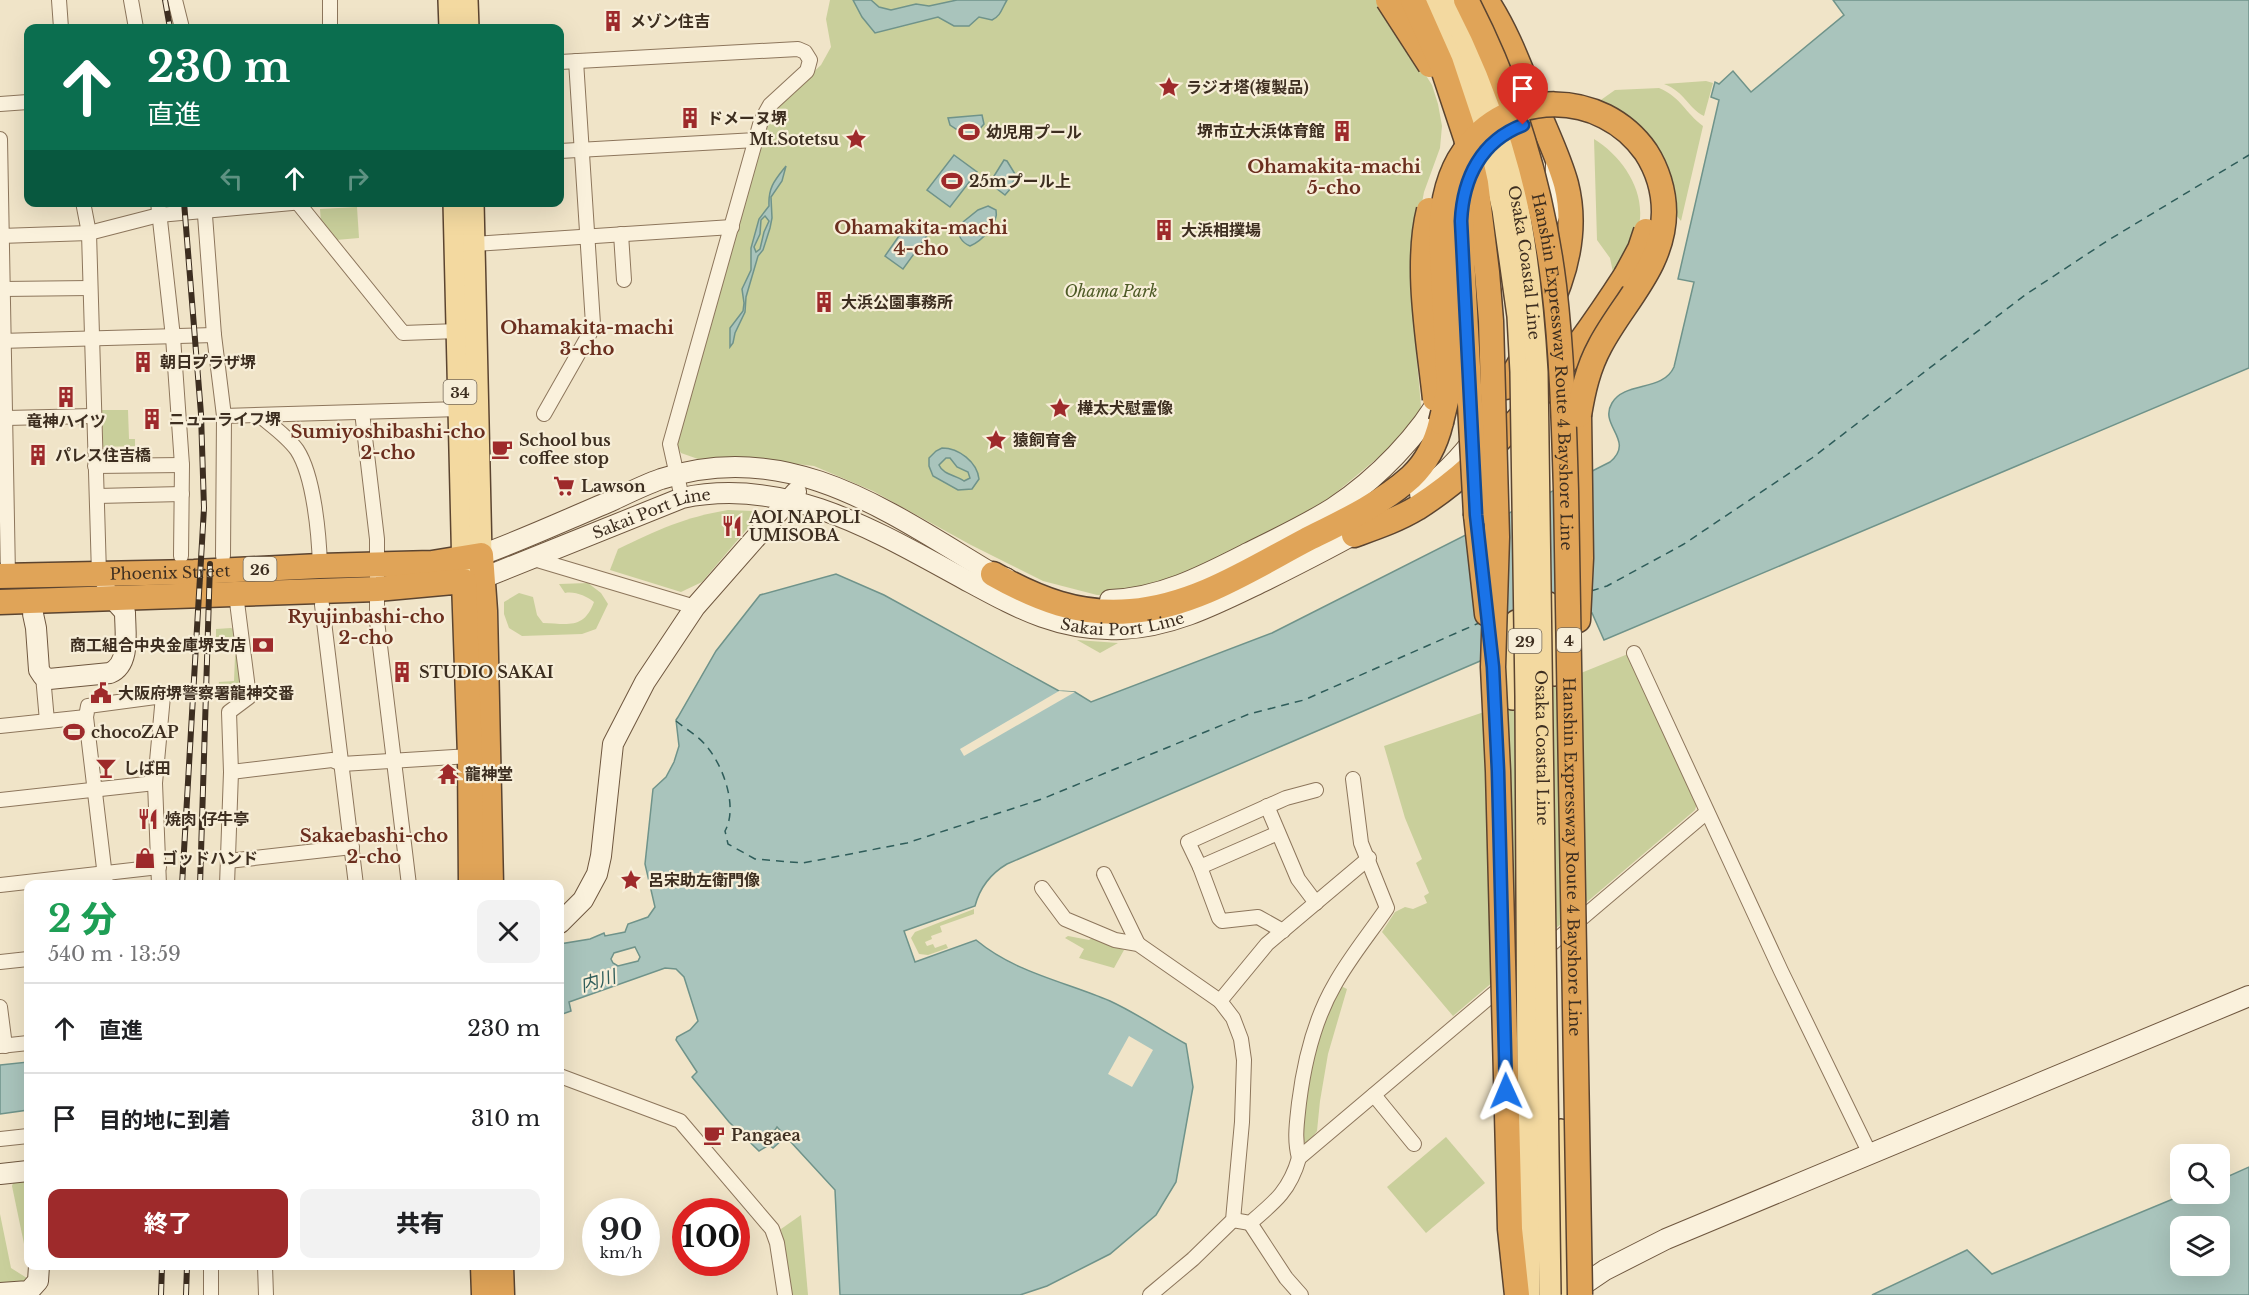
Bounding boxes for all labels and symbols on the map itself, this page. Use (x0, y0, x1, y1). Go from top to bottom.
building icon: メゾン住吉 (601, 9, 625, 33)
place label: メゾン住吉 (630, 11, 710, 31)
pin (1497, 63, 1548, 125)
place icon: ラジオ塔(複製品) (1157, 75, 1181, 99)
place label: ラジオ塔(複製品) (1186, 77, 1309, 97)
building icon: ドメーヌ堺 (678, 106, 702, 130)
place label: ドメーヌ堺 (707, 108, 787, 128)
building icon: 堺市立大浜体育館 (1330, 119, 1354, 143)
sports icon: 幼児用プール (957, 120, 981, 144)
place label: 堺市立大浜体育館 (1197, 121, 1325, 141)
place label: 幼児用プール (986, 122, 1082, 142)
place icon: Mt.Sotetsu (844, 127, 868, 151)
place label: Mt.Sotetsu (749, 129, 840, 149)
district label: Ohamakita-machi 5-cho (1247, 156, 1421, 199)
sports icon: 25mプール上 (940, 169, 964, 193)
place label: 25mプール上 (969, 171, 1071, 191)
street label: Osaka Coastal Line (1504, 183, 1545, 340)
street label: Hanshin Expressway Route 4 Bayshore Line (1528, 191, 1577, 551)
district label: Ohamakita-machi 4-cho (834, 217, 1008, 260)
building icon: 大浜相撲場 (1152, 218, 1176, 242)
place label: 大浜相撲場 (1181, 220, 1261, 240)
park label: Ohama Park (1064, 281, 1158, 301)
building icon: 大浜公園事務所 (812, 290, 836, 314)
place label: 大浜公園事務所 (841, 292, 953, 312)
district label: Ohamakita-machi 3-cho (500, 317, 674, 360)
building icon: 朝日プラザ堺 (131, 350, 155, 374)
place label: 朝日プラザ堺 (160, 352, 256, 372)
road number: 34 (444, 380, 476, 404)
building icon: 竜神ハイツ (54, 385, 78, 409)
place icon: 樺太犬慰霊像 (1048, 396, 1072, 420)
place label: 樺太犬慰霊像 (1077, 398, 1173, 418)
building icon: ニューライフ堺 (140, 407, 164, 431)
place label: ニューライフ堺 (169, 409, 281, 429)
place label: 竜神ハイツ (26, 411, 106, 431)
district label: Sumiyoshibashi-cho 2-cho (290, 421, 486, 464)
place icon: 猿飼育舎 (984, 428, 1008, 452)
place label: School bus coffee stop (519, 430, 611, 468)
place label: 猿飼育舎 (1013, 430, 1077, 450)
cafe icon: School bus coffee stop (490, 437, 514, 461)
building icon: パレス住吉橋 (26, 443, 50, 467)
place label: パレス住吉橋 (55, 445, 151, 465)
supermarket icon: Lawson (552, 474, 576, 498)
place label: Lawson (581, 476, 646, 496)
street label: Sakai Port Line (589, 484, 711, 543)
place label: AOI NAPOLI UMISOBA (748, 507, 861, 545)
restaurant icon: AOI NAPOLI UMISOBA (720, 514, 744, 538)
road number: 26 (244, 557, 276, 581)
street label: Phoenix Street (110, 560, 231, 584)
district label: Ryujinbashi-cho 2-cho (287, 606, 445, 649)
street label: Sakai Port Line (1059, 607, 1187, 639)
road number: 4 (1557, 628, 1581, 652)
road number: 29 (1508, 629, 1541, 653)
bank icon: 商工組合中央金庫堺支店 (251, 633, 275, 657)
place label: 商工組合中央金庫堺支店 (70, 635, 246, 655)
building icon: STUDIO SAKAI (390, 660, 414, 684)
place label: STUDIO SAKAI (419, 662, 554, 682)
street label: Osaka Coastal Line (1531, 670, 1553, 826)
street label: Hanshin Expressway Route 4 Bayshore Line (1559, 677, 1585, 1037)
public building icon: 大阪府堺警察署龍神交番 (89, 681, 113, 705)
place label: 大阪府堺警察署龍神交番 (118, 683, 294, 703)
sports icon: chocoZAP (62, 720, 86, 744)
place label: chocoZAP (91, 722, 179, 742)
bar icon: しば田 (94, 756, 118, 780)
place label: しば田 (123, 758, 171, 778)
temple icon: 龍神堂 (436, 762, 460, 786)
place label: 龍神堂 (465, 764, 513, 784)
restaurant icon: 焼肉 仔牛亭 (136, 807, 160, 831)
place label: 焼肉 仔牛亭 (165, 809, 249, 829)
district label: Sakaebashi-cho 2-cho (300, 825, 448, 868)
shop icon: ゴッドハンド (133, 846, 157, 870)
place label: ゴッドハンド (162, 848, 258, 868)
place icon: 呂宋助左衛門像 (619, 868, 643, 892)
place label: 呂宋助左衛門像 (648, 870, 760, 890)
water label: 内川 (578, 965, 620, 997)
position arrow (1474, 1059, 1538, 1123)
cafe icon: Pangaea (702, 1123, 726, 1147)
place label: Pangaea (731, 1125, 801, 1145)
speed limit sign: 100 (672, 1198, 750, 1276)

